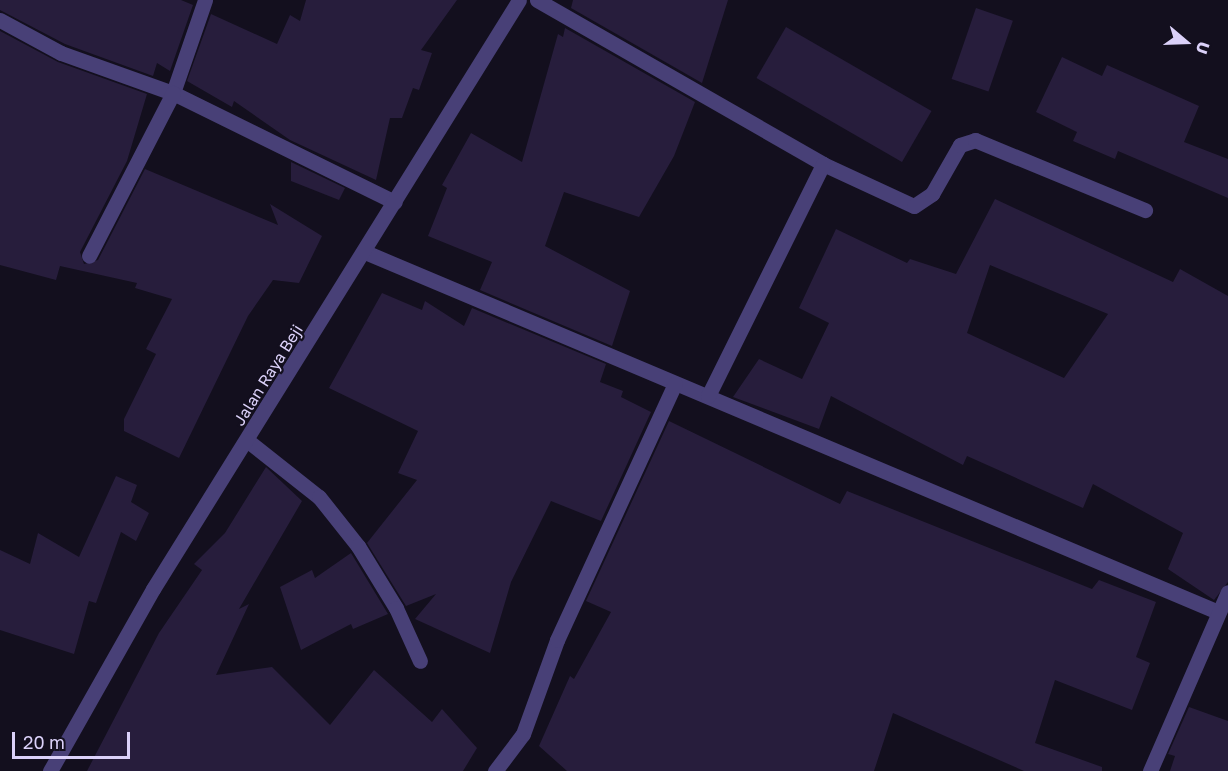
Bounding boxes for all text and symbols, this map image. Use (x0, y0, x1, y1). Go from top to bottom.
north arrow (1156, 12, 1216, 72)
text: U (1192, 39, 1214, 57)
street label: Jalan Raya Beji (229, 321, 307, 429)
scale bar (15, 720, 134, 758)
text: 20 m (23, 731, 65, 753)

